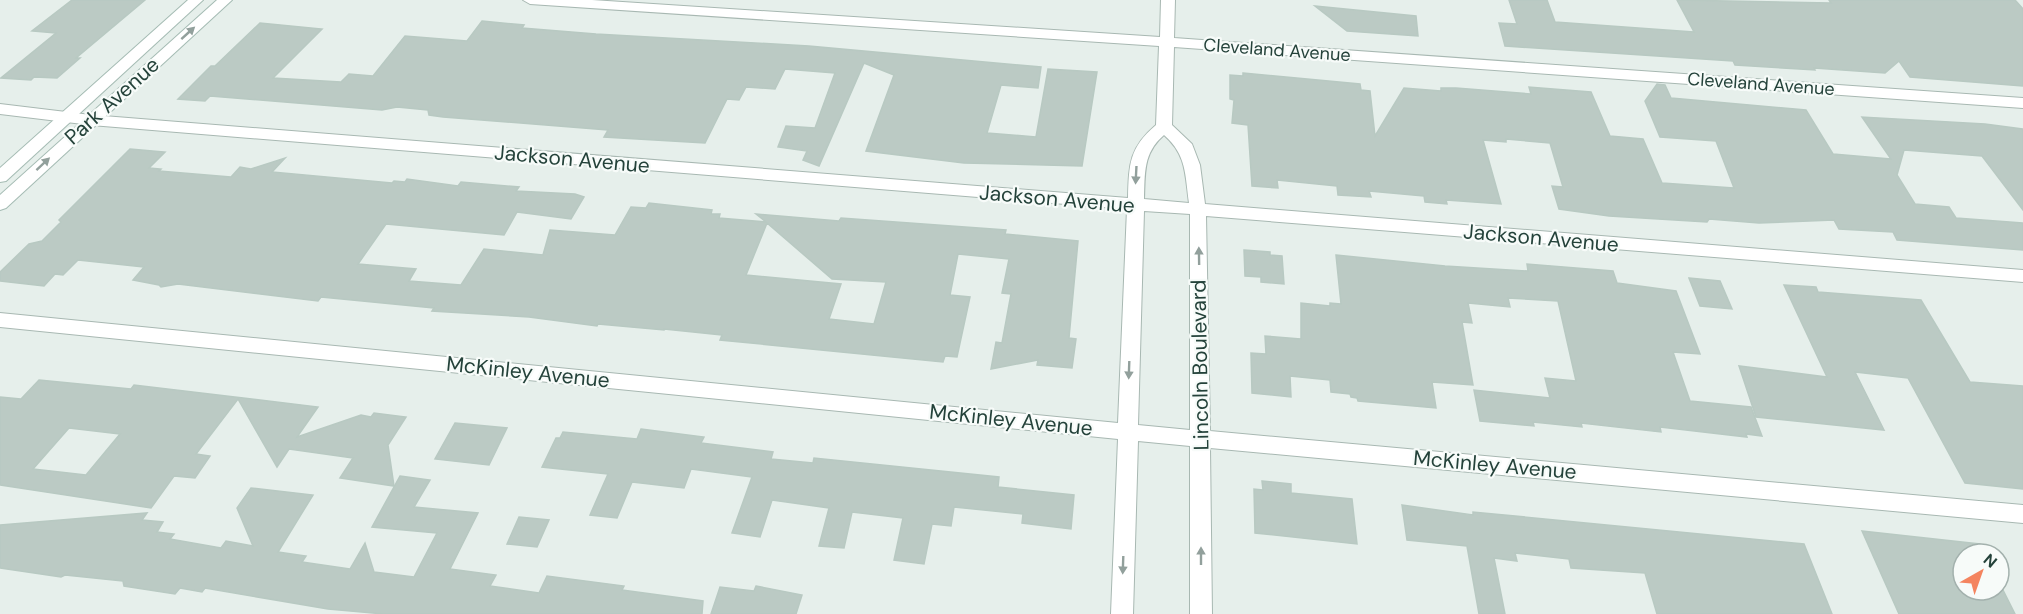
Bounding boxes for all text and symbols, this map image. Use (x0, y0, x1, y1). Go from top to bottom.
one-way arrow (180, 26, 195, 40)
street label: Cleveland Avenue (1203, 33, 1351, 67)
street label: Park Avenue (59, 51, 165, 151)
street label: Cleveland Avenue (1687, 67, 1835, 101)
street label: Jackson Avenue (493, 138, 651, 180)
one-way arrow (35, 158, 50, 171)
one-way arrow (1132, 165, 1141, 184)
street label: Jackson Avenue (978, 178, 1136, 220)
street label: Jackson Avenue (1462, 217, 1620, 259)
one-way arrow (1194, 246, 1203, 265)
street label: Lincoln Boulevard (1185, 279, 1215, 451)
street label: McKinley Avenue (445, 350, 611, 394)
one-way arrow (1124, 360, 1134, 379)
street label: McKinley Avenue (928, 398, 1094, 442)
street label: McKinley Avenue (1412, 444, 1578, 486)
north arrow (1951, 542, 2011, 602)
one-way arrow (1196, 546, 1206, 565)
text: N (1979, 549, 2002, 573)
one-way arrow (1119, 555, 1128, 574)

